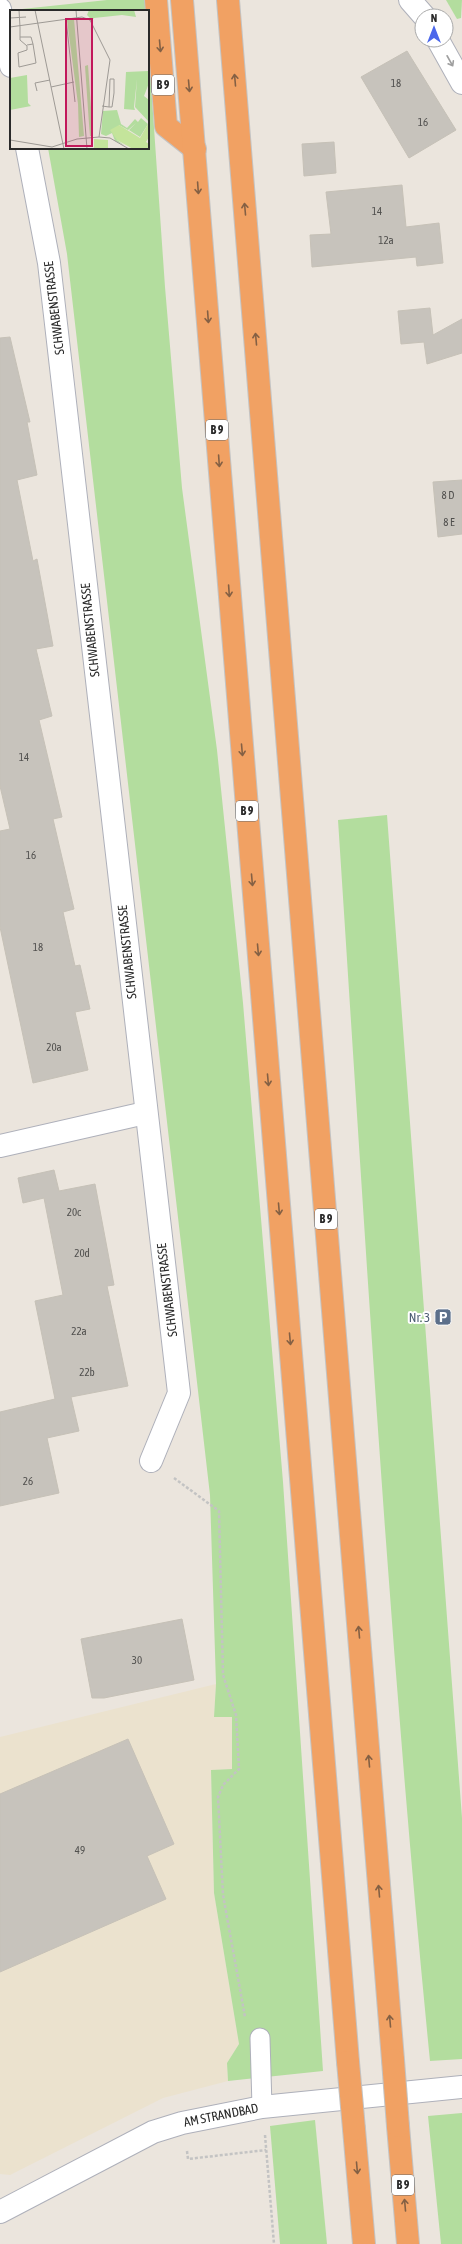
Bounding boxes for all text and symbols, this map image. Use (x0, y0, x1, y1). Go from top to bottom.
north arrow (414, 8, 454, 48)
inset map (10, 10, 149, 149)
text: N (431, 12, 437, 24)
one-way arrow (156, 40, 163, 53)
one-way arrow (447, 55, 455, 67)
one-way arrow (231, 74, 238, 87)
road number: B 9 (152, 75, 174, 95)
house number: 18 (391, 77, 401, 89)
one-way arrow (186, 79, 193, 92)
house number: 16 (418, 116, 428, 128)
one-way arrow (194, 181, 201, 194)
one-way arrow (242, 203, 249, 216)
house number: 14 (372, 205, 382, 217)
house number: 12a (378, 234, 394, 246)
street label: SCHWABENSTRASSE (41, 260, 67, 356)
one-way arrow (204, 310, 212, 323)
one-way arrow (252, 333, 259, 346)
road number: B 9 (206, 420, 228, 440)
one-way arrow (216, 454, 223, 467)
house number: 8 D (442, 489, 454, 501)
house number: 8 E (443, 516, 455, 528)
street label: SCHWABENSTRASSE (78, 582, 102, 678)
one-way arrow (226, 584, 233, 597)
one-way arrow (238, 743, 245, 756)
house number: 14 (19, 751, 29, 763)
road number: B 9 (236, 801, 258, 821)
house number: 16 (26, 849, 36, 861)
one-way arrow (249, 873, 256, 886)
street label: SCHWABENSTRASSE (115, 904, 139, 1000)
house number: 18 (33, 941, 43, 953)
one-way arrow (254, 943, 262, 956)
house number: 20a (46, 1041, 62, 1053)
one-way arrow (265, 1073, 272, 1086)
one-way arrow (275, 1202, 283, 1215)
house number: 20c (67, 1206, 82, 1218)
road number: B 9 (315, 1209, 337, 1229)
street label: SCHWABENSTRASSE (154, 1242, 180, 1338)
house number: 20d (74, 1247, 90, 1259)
parking icon: Nr. 3 (433, 1307, 453, 1327)
place label: Nr. 3 (409, 1310, 430, 1325)
house number: 22a (71, 1325, 87, 1337)
one-way arrow (286, 1332, 293, 1345)
house number: 22b (79, 1366, 95, 1378)
house number: 26 (23, 1475, 33, 1487)
one-way arrow (355, 1626, 362, 1639)
house number: 30 (132, 1654, 142, 1666)
one-way arrow (365, 1755, 373, 1768)
house number: 49 (75, 1844, 85, 1856)
one-way arrow (376, 1885, 383, 1898)
one-way arrow (386, 2015, 393, 2028)
street label: AM STRANDBAD (182, 2100, 260, 2130)
one-way arrow (354, 2161, 361, 2174)
road number: B 9 (392, 2175, 414, 2195)
one-way arrow (401, 2199, 409, 2212)

